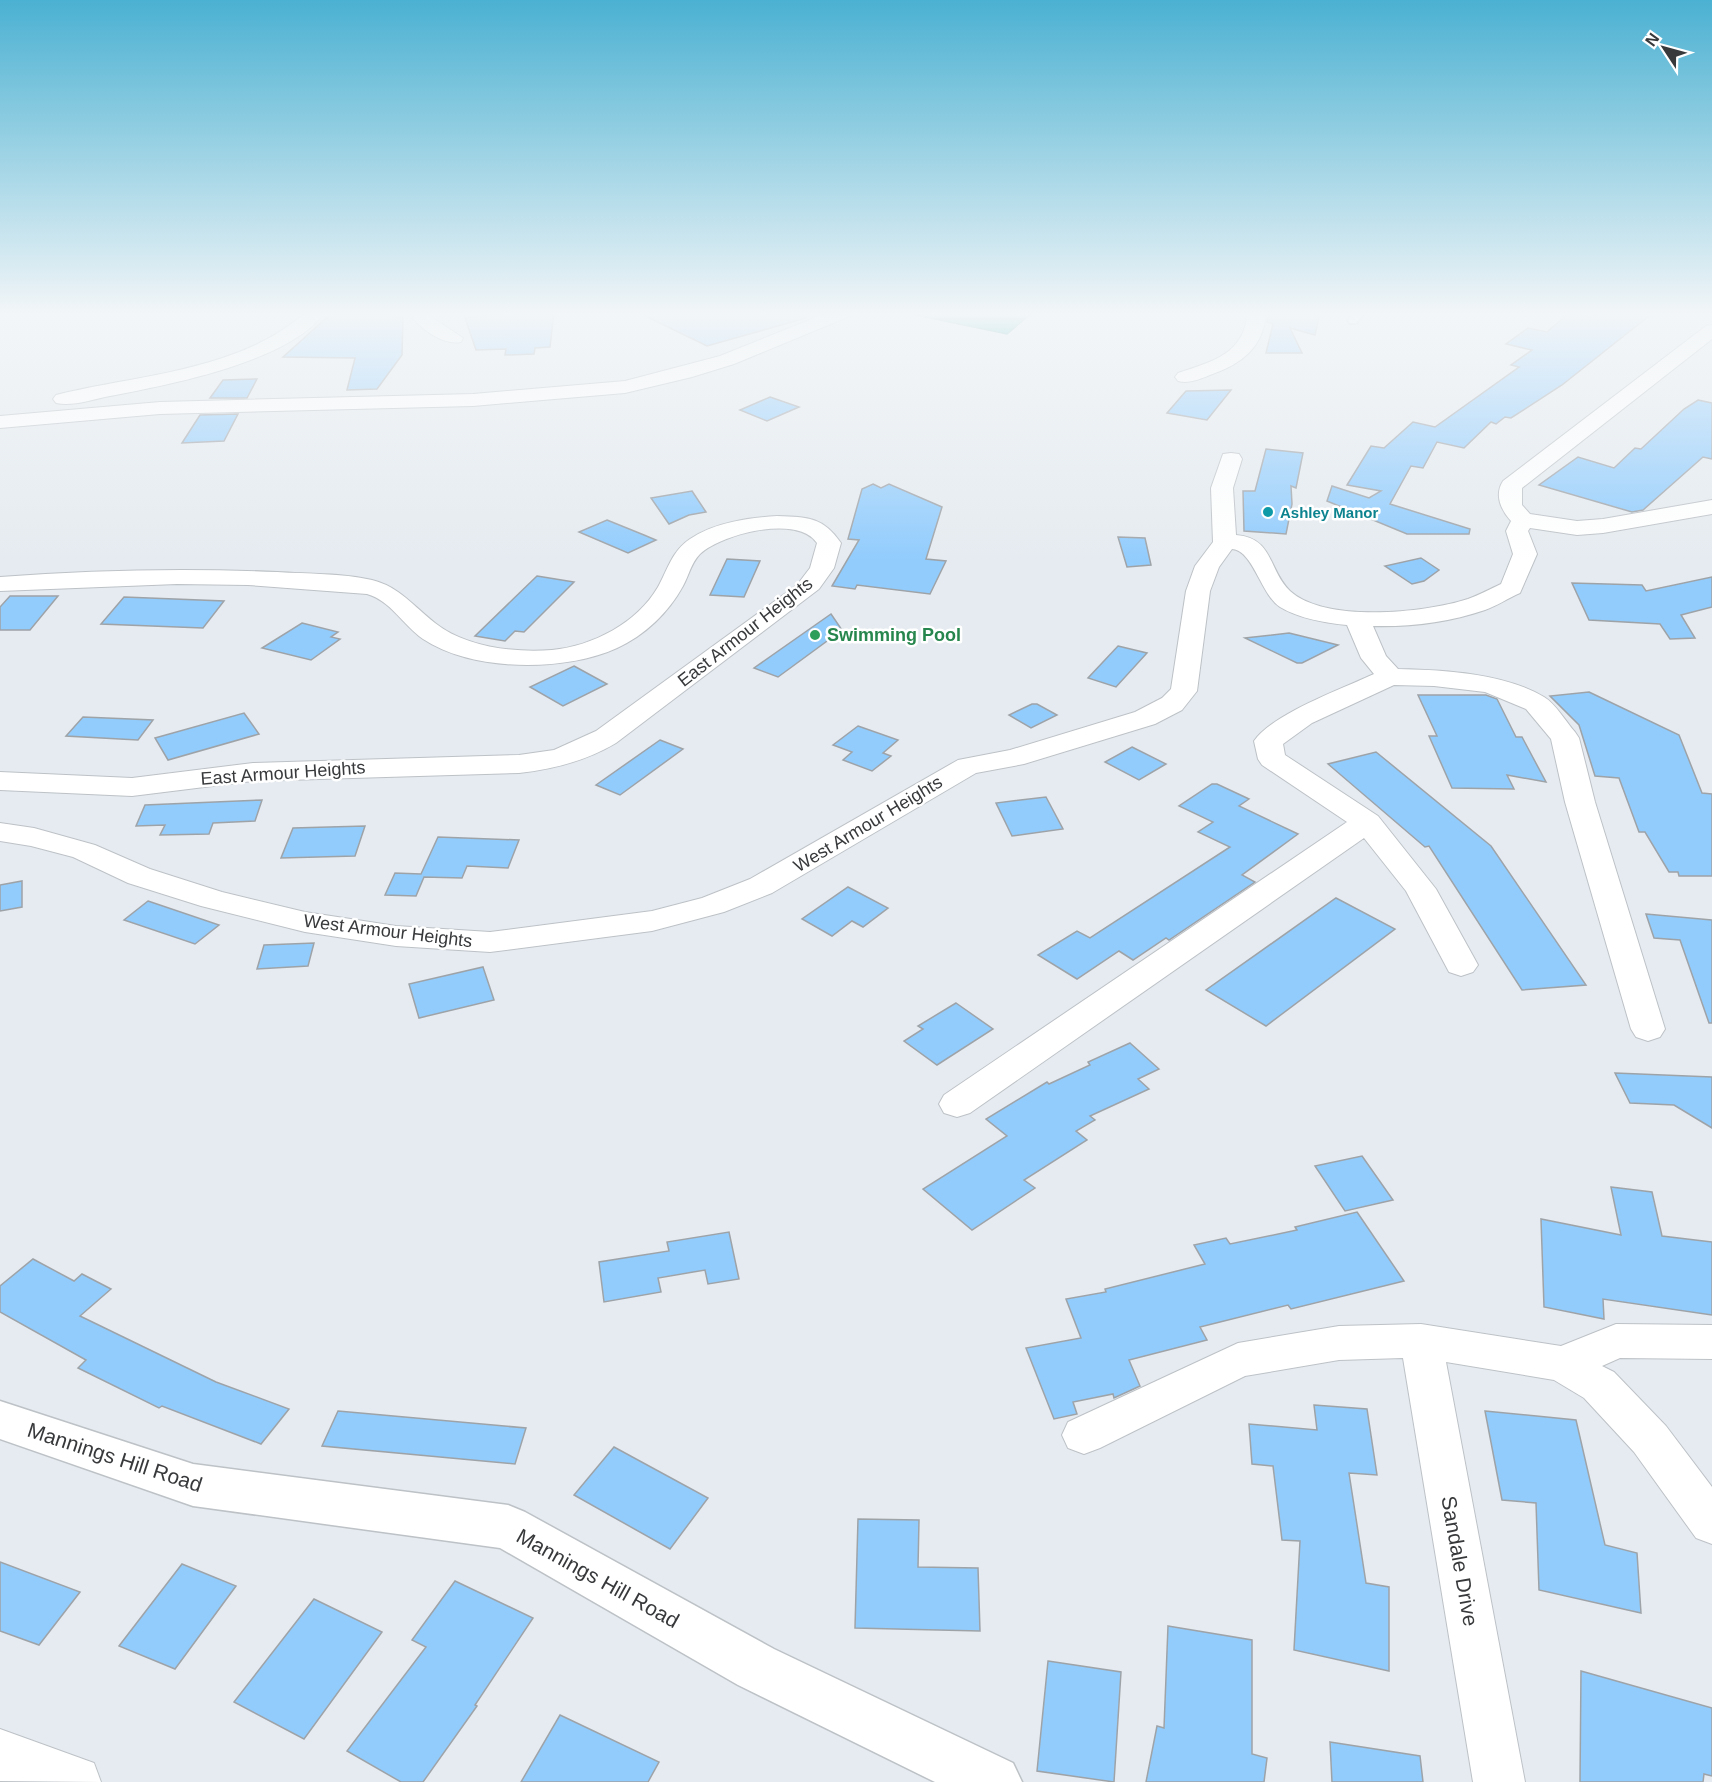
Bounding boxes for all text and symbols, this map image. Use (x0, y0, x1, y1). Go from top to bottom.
north arrow (1634, 18, 1694, 78)
text: N (1642, 30, 1663, 49)
place label: Ashley Manor (1280, 504, 1379, 521)
marker: Ashley Manor (1261, 505, 1275, 519)
street label: East Armour Heights (674, 573, 816, 691)
place label: Swimming Pool (827, 625, 961, 645)
marker: Swimming Pool (808, 628, 822, 642)
street label: East Armour Heights (200, 757, 366, 789)
street label: West Armour Heights (790, 772, 946, 876)
street label: West Armour Heights (303, 911, 473, 951)
street label: Mannings Hill Road (25, 1418, 205, 1496)
street label: Sandale Drive (1437, 1494, 1483, 1628)
street label: Mannings Hill Road (513, 1524, 683, 1632)

